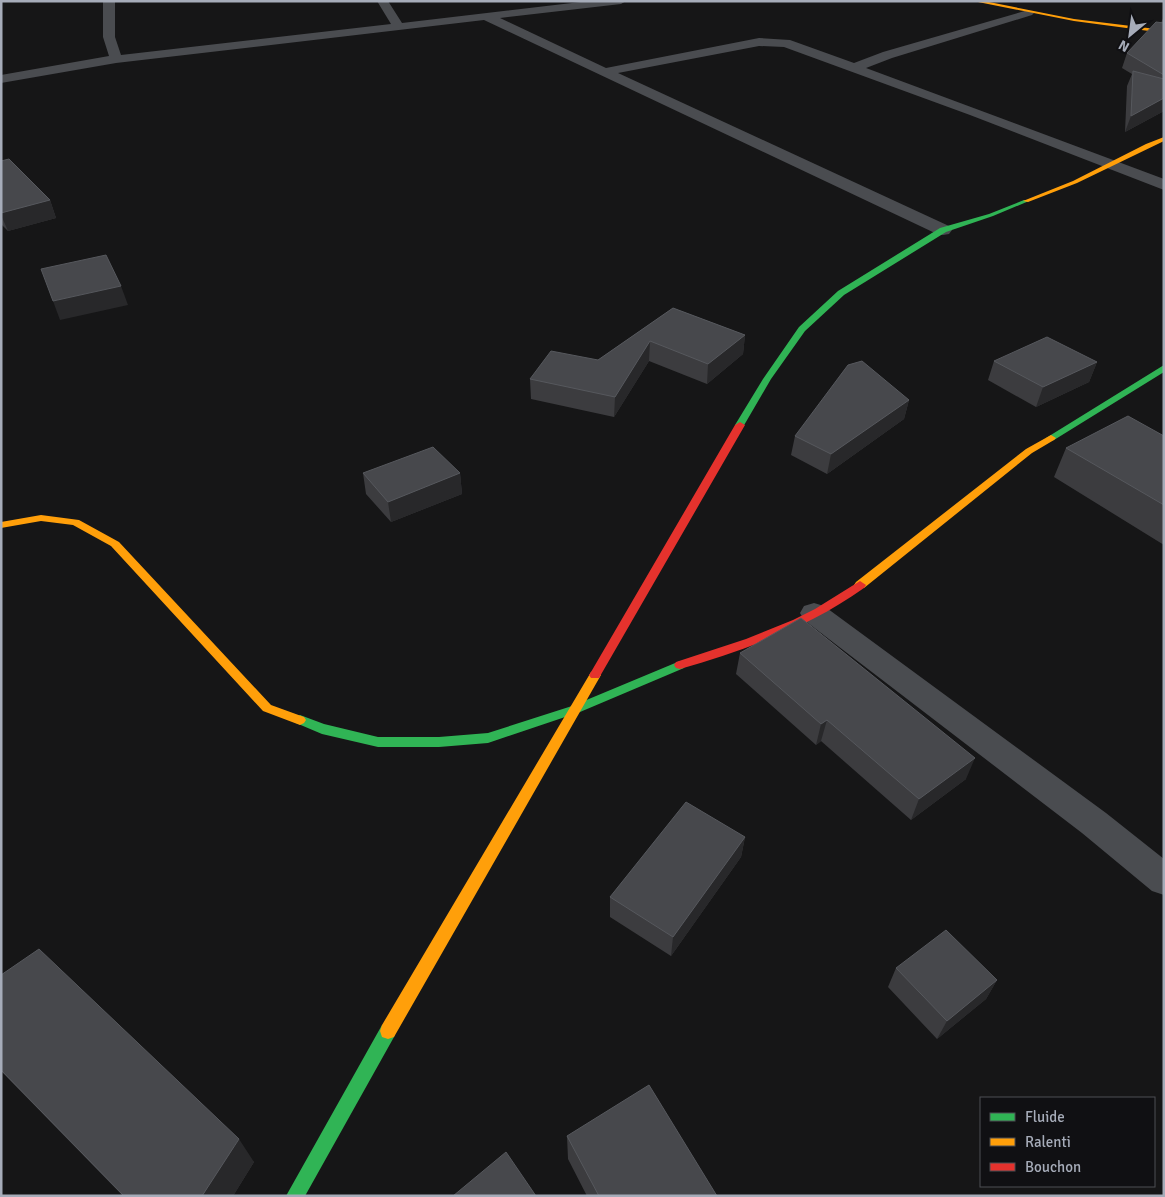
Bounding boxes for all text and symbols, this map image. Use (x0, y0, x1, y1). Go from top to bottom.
north arrow (1105, 10, 1155, 60)
text: N (1116, 36, 1132, 56)
legend (980, 1097, 1155, 1187)
text: Fluide (1025, 1108, 1065, 1126)
text: Ralenti (1025, 1133, 1071, 1151)
text: Bouchon (1025, 1158, 1081, 1176)

